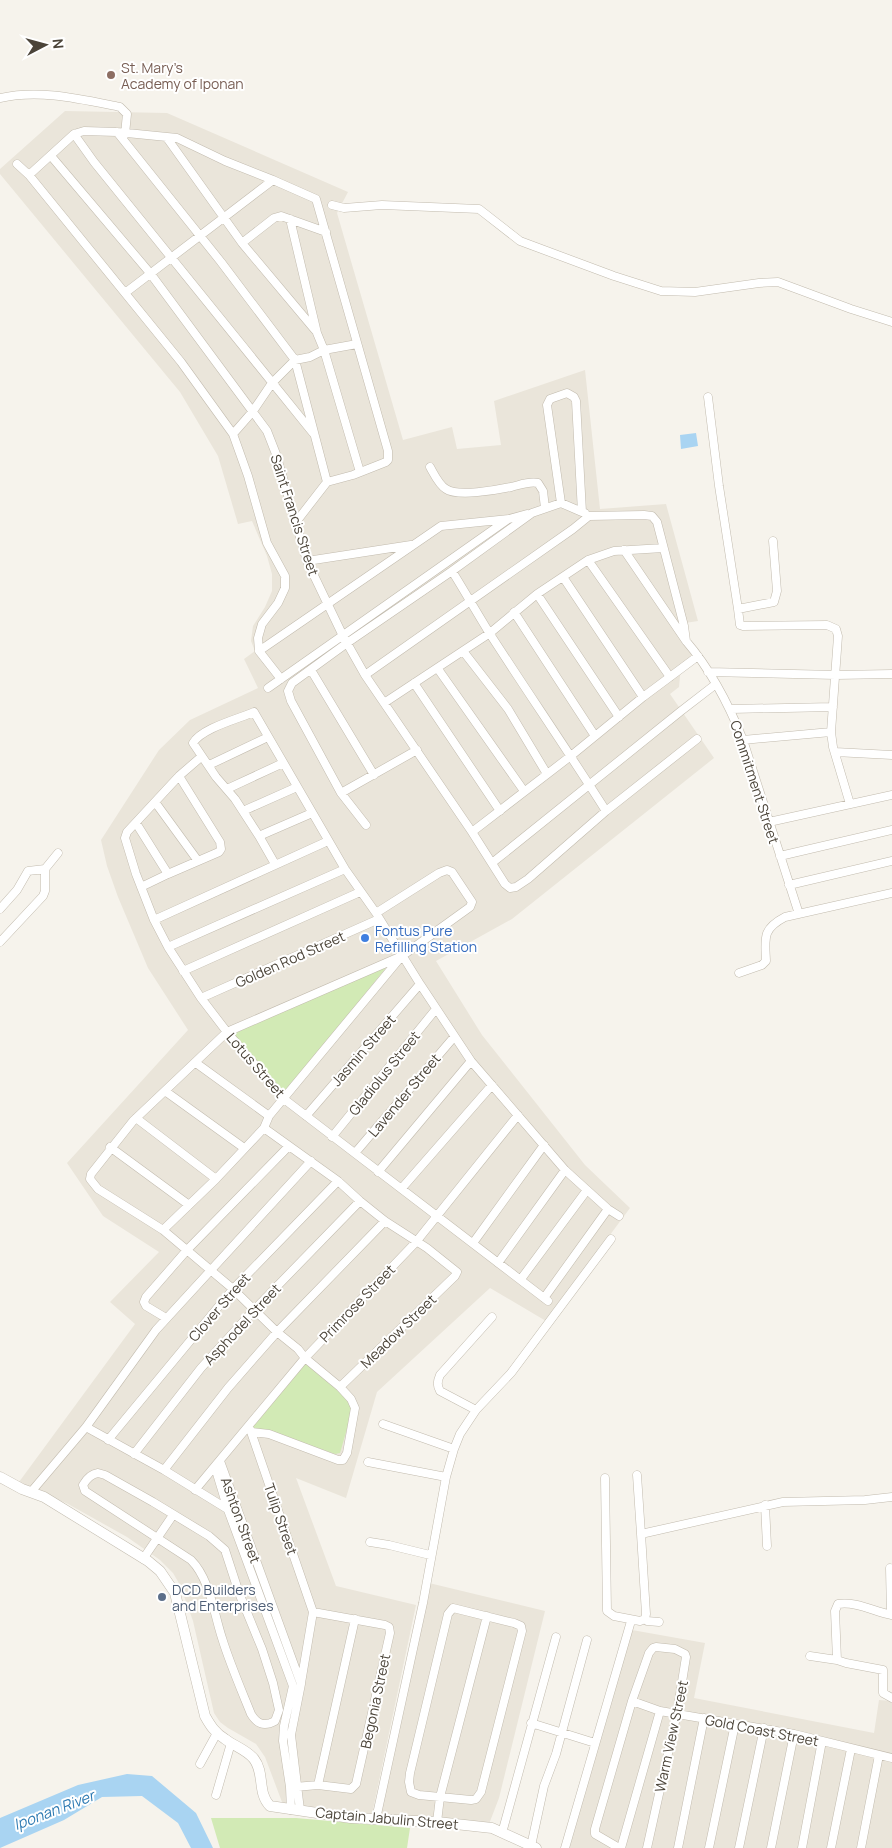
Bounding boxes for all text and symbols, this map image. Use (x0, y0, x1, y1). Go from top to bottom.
north arrow (20, 20, 70, 70)
text: N (48, 38, 68, 50)
place label: St. Mary’s Academy of Iponan (121, 58, 244, 93)
marker: St. Mary’s Academy of Iponan (105, 69, 117, 81)
street label: Saint Francis Street (266, 452, 324, 578)
street label: Commitment Street (726, 718, 784, 846)
place label: Fontus Pure Refilling Station (375, 921, 477, 956)
street label: Golden Rod Street (232, 926, 348, 992)
marker: Fontus Pure Refilling Station (359, 932, 371, 944)
street label: Jasmin Street (327, 1010, 400, 1090)
street label: Gladiolus Street (344, 1026, 424, 1119)
street label: Lotus Street (222, 1028, 290, 1102)
street label: Lavender Street (364, 1049, 445, 1141)
street label: Primrose Street (315, 1260, 399, 1346)
street label: Clover Street (184, 1268, 254, 1345)
street label: Asphodel Street (199, 1279, 285, 1369)
street label: Meadow Street (356, 1290, 440, 1372)
street label: Ashton Street (217, 1474, 266, 1566)
street label: Tulip Street (260, 1481, 302, 1558)
place label: DCD Builders and Enterprises (172, 1580, 273, 1615)
marker: DCD Builders and Enterprises (156, 1591, 168, 1603)
street label: Begonia Street (356, 1651, 394, 1750)
street label: Warm View Street (650, 1678, 692, 1794)
street label: Gold Coast Street (704, 1710, 821, 1750)
water label: Iponan River (11, 1784, 100, 1835)
street label: Captain Jabulin Street (315, 1802, 460, 1834)

